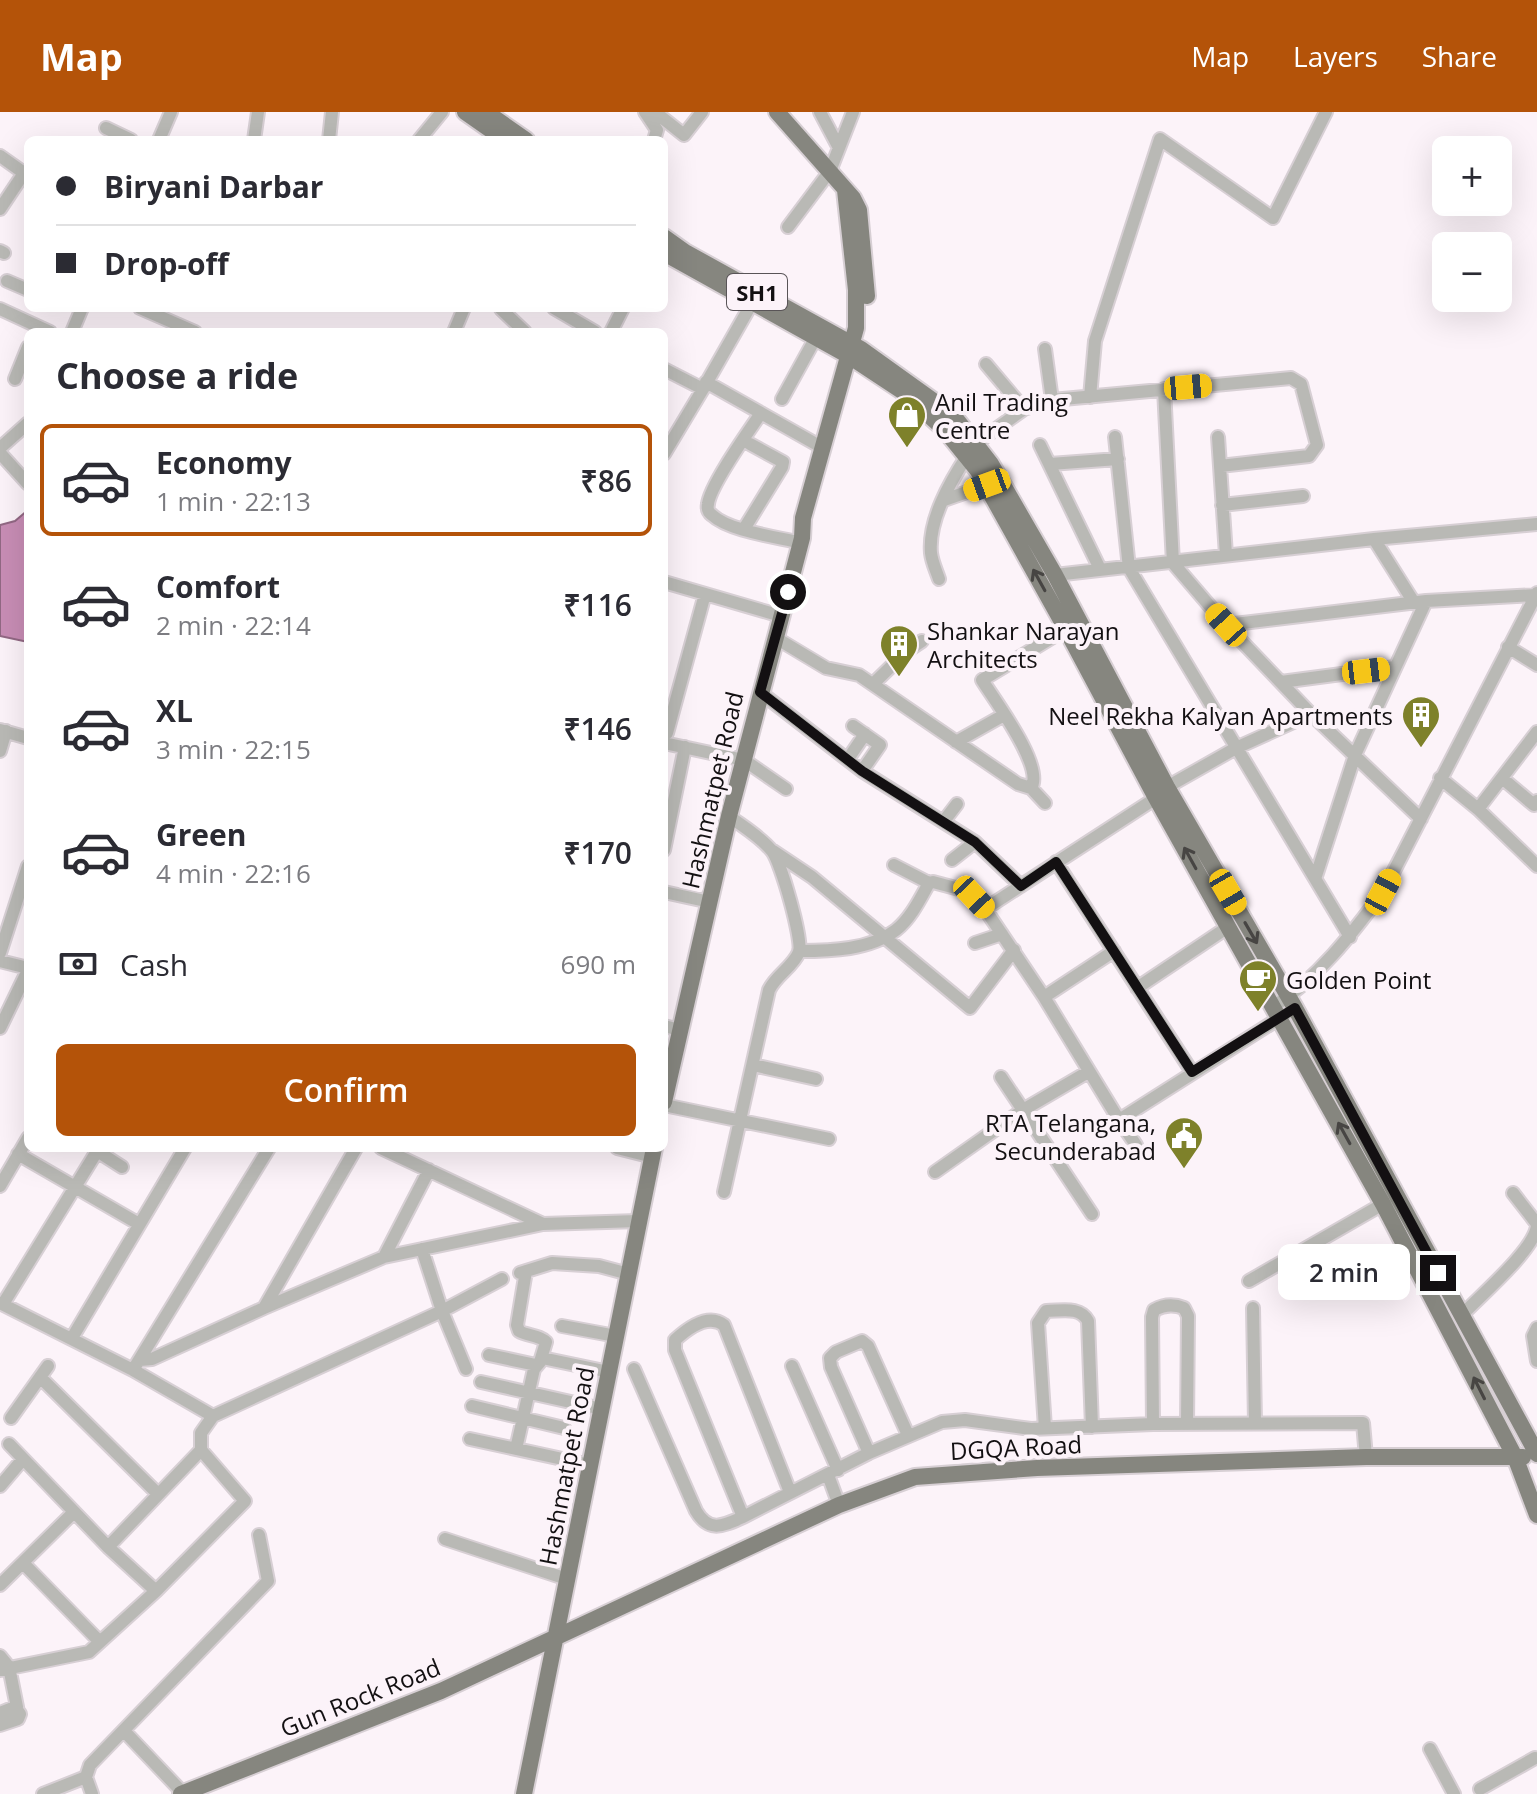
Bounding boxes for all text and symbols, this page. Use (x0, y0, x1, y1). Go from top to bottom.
text: Map (40, 30, 123, 82)
text: Map (1191, 37, 1249, 75)
text: Layers (1293, 37, 1378, 75)
text: Share (1422, 37, 1497, 75)
map controls (1432, 136, 1512, 312)
button: + (1432, 136, 1512, 216)
text: Biryani Darbar (104, 166, 323, 207)
button: − (1432, 232, 1512, 312)
text: Drop-off (104, 243, 229, 284)
road number: SH1 (727, 274, 787, 310)
text: Choose a ride (56, 351, 298, 400)
car (1163, 373, 1213, 401)
place label: Anil Trading Centre (935, 385, 1068, 446)
shop icon: Anil Trading Centre (886, 394, 928, 449)
text: Economy (156, 442, 292, 483)
icon: car (60, 444, 132, 516)
text: ₹86 (581, 460, 632, 501)
car (960, 466, 1014, 504)
text: 1 min · 22:13 (156, 483, 311, 519)
text: Comfort (156, 566, 280, 607)
icon: car (60, 568, 132, 640)
one-way arrow (1031, 568, 1047, 592)
route start (770, 574, 806, 610)
text: ₹116 (563, 584, 632, 625)
car (1201, 599, 1251, 651)
text: 2 min · 22:14 (156, 607, 311, 643)
place label: Shankar Narayan Architects (927, 614, 1120, 675)
building icon: Shankar Narayan Architects (878, 623, 920, 678)
car (1341, 656, 1391, 686)
street label: Hashmatpet Road (673, 688, 751, 892)
text: XL (156, 690, 193, 731)
icon: car (60, 692, 132, 764)
building icon: Neel Rekha Kalyan Apartments (1400, 694, 1442, 749)
place label: Neel Rekha Kalyan Apartments (1048, 699, 1393, 732)
text: ₹146 (563, 708, 632, 749)
text: 3 min · 22:15 (156, 731, 311, 767)
text: Green (156, 814, 247, 855)
icon: car (60, 816, 132, 888)
text: ₹170 (563, 832, 632, 873)
one-way arrow (1181, 846, 1197, 870)
text: 4 min · 22:16 (156, 855, 311, 891)
car (1206, 865, 1250, 919)
car (1361, 865, 1405, 919)
car (949, 871, 999, 923)
one-way arrow (1243, 921, 1259, 944)
icon: cash (56, 942, 100, 986)
text: Cash (120, 944, 188, 985)
text: 690 m (561, 946, 636, 982)
cafe icon: Golden Point (1237, 958, 1279, 1013)
place label: Golden Point (1286, 963, 1431, 996)
button: Confirm (56, 1044, 636, 1136)
place label: RTA Telangana, Secunderabad (985, 1106, 1156, 1167)
public building icon: RTA Telangana, Secunderabad (1163, 1115, 1205, 1170)
one-way arrow (1336, 1122, 1351, 1146)
callout: 2 min (1278, 1245, 1410, 1301)
text: 2 min (1309, 1254, 1379, 1290)
route end (1420, 1255, 1456, 1291)
street label: Hashmatpet Road (531, 1364, 601, 1568)
one-way arrow (1470, 1376, 1486, 1400)
street label: DGQA Road (949, 1427, 1083, 1467)
street label: Gun Rock Road (275, 1650, 445, 1744)

